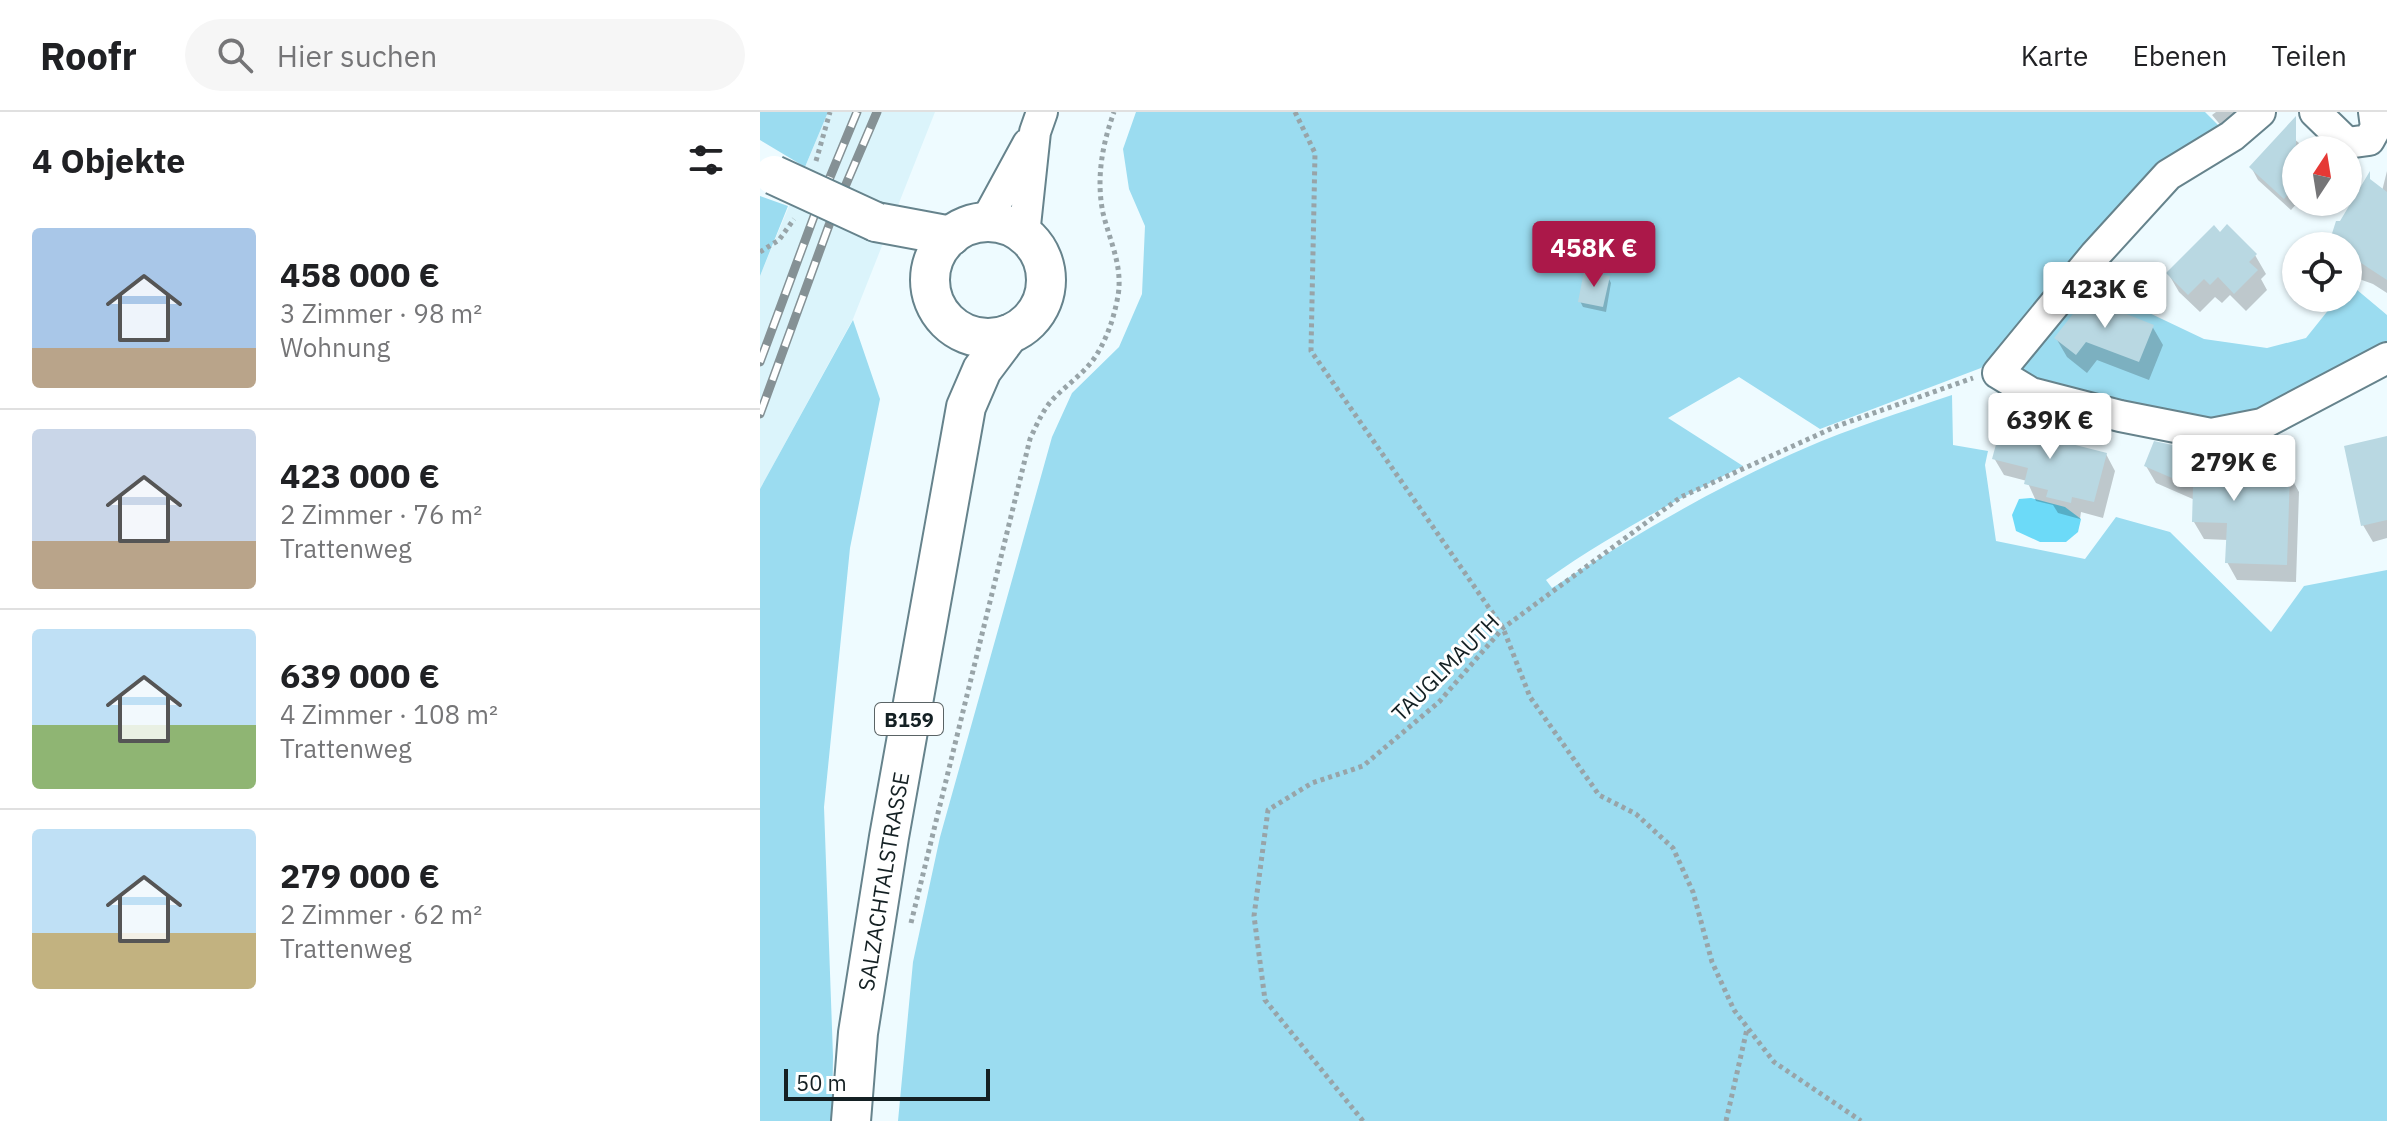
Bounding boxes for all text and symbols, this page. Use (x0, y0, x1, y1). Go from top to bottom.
search box (185, 19, 745, 91)
text: Roofr (40, 31, 137, 80)
icon: search (213, 33, 257, 77)
text: Hier suchen (277, 36, 437, 75)
text: Karte (2021, 37, 2088, 74)
text: Ebenen (2132, 37, 2228, 74)
text: Teilen (2272, 37, 2347, 74)
north arrow (2282, 136, 2362, 216)
map controls (2282, 136, 2362, 312)
text: 4 Objekte (32, 138, 185, 182)
icon: filters (684, 138, 728, 182)
pin: 458K € (1529, 221, 1659, 289)
text: 458K € (1550, 230, 1638, 264)
button: locate (2282, 232, 2362, 312)
text: 458 000 € (280, 252, 440, 296)
icon: home (96, 260, 192, 356)
pin: 423K € (2040, 262, 2170, 330)
text: 423K € (2061, 271, 2149, 305)
text: 3 Zimmer · 98 m² (280, 296, 482, 330)
text: Wohnung (280, 330, 390, 364)
pin: 639K € (1985, 393, 2115, 461)
text: 639K € (2006, 402, 2094, 436)
pin: 279K € (2169, 435, 2299, 503)
text: 279K € (2190, 444, 2278, 478)
text: 423 000 € (280, 453, 440, 497)
icon: home (96, 461, 192, 557)
text: 2 Zimmer · 76 m² (280, 497, 482, 531)
text: Trattenweg (280, 531, 412, 565)
street label: TAUGLMAUTH (1385, 607, 1505, 727)
text: 639 000 € (280, 653, 440, 697)
icon: home (96, 661, 192, 757)
text: 4 Zimmer · 108 m² (280, 697, 498, 731)
road number: B159 (875, 703, 943, 735)
text: Trattenweg (280, 731, 412, 765)
street label: SALZACHTALSTRASSE (850, 769, 915, 993)
text: 279 000 € (280, 853, 440, 897)
icon: home (96, 861, 192, 957)
text: 2 Zimmer · 62 m² (280, 897, 482, 931)
text: Trattenweg (280, 931, 412, 965)
scale bar (784, 1065, 990, 1101)
text: 50 m (796, 1068, 847, 1097)

